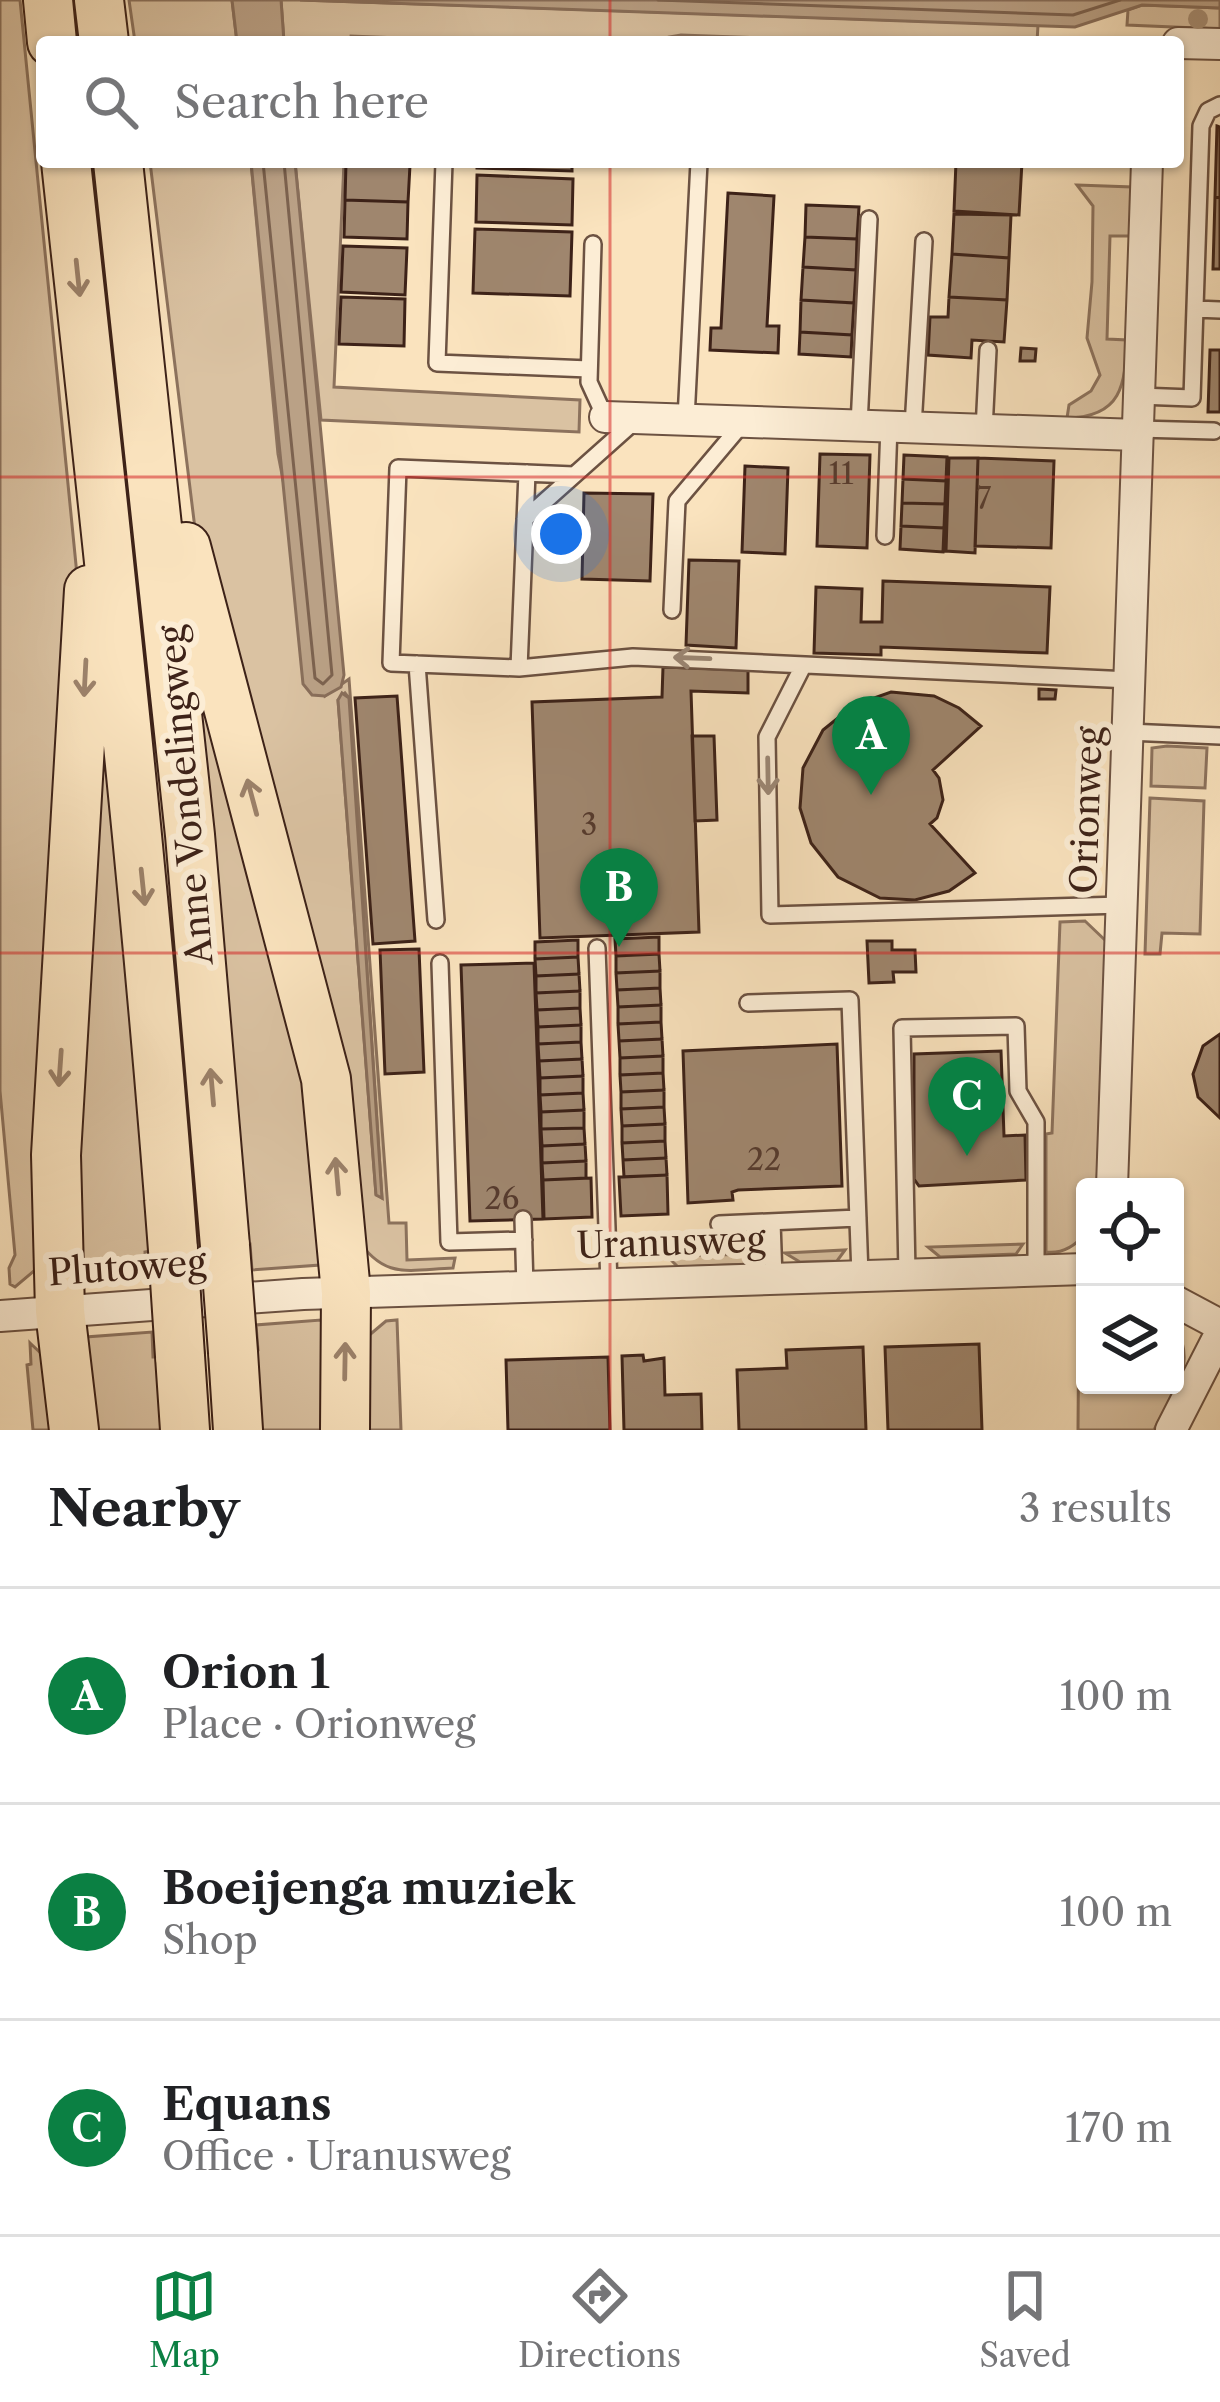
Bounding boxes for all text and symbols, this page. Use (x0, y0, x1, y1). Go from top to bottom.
search box (36, 36, 1184, 168)
icon: search (78, 69, 144, 135)
text: Search here (174, 74, 429, 130)
one-way arrow (68, 258, 90, 297)
house number: 11 (828, 455, 854, 492)
house number: 7 (977, 480, 992, 517)
your location (531, 504, 591, 564)
street label: Anne Vondelingweg (148, 622, 222, 968)
one-way arrow (673, 647, 712, 670)
one-way arrow (74, 658, 97, 697)
pin: A (832, 696, 910, 795)
street label: Orionweg (1061, 724, 1111, 895)
one-way arrow (756, 756, 779, 795)
one-way arrow (239, 778, 261, 816)
house number: 3 (581, 806, 597, 843)
pin: B (580, 848, 658, 947)
one-way arrow (132, 867, 155, 906)
one-way arrow (49, 1048, 72, 1087)
pin: C (928, 1057, 1006, 1156)
one-way arrow (200, 1068, 223, 1107)
house number: 22 (747, 1141, 781, 1178)
one-way arrow (325, 1157, 348, 1196)
map controls (1076, 1178, 1184, 1394)
button: locate (1076, 1178, 1184, 1286)
house number: 26 (485, 1180, 519, 1217)
street label: Uranusweg (576, 1217, 767, 1267)
street label: Plutoweg (46, 1239, 209, 1294)
button: layers (1076, 1286, 1184, 1394)
one-way arrow (334, 1342, 356, 1381)
text: Nearby (48, 1477, 240, 1539)
text: 3 results (1019, 1484, 1172, 1532)
text: Orion 1 (162, 1644, 330, 1700)
text: A (72, 1672, 102, 1720)
text: 100 m (1059, 1672, 1172, 1720)
text: Place · Orionweg (162, 1700, 476, 1748)
text: Boeijenga muziek (162, 1860, 575, 1916)
text: B (73, 1888, 102, 1936)
text: 100 m (1059, 1888, 1172, 1936)
text: Shop (162, 1916, 258, 1964)
text: Equans (162, 2076, 332, 2132)
text: C (71, 2104, 103, 2152)
text: 170 m (1065, 2104, 1172, 2152)
text: Office · Uranusweg (162, 2132, 511, 2180)
tab: Map (149, 2263, 220, 2376)
tab: Directions (518, 2263, 681, 2376)
tab: Saved (979, 2263, 1071, 2376)

